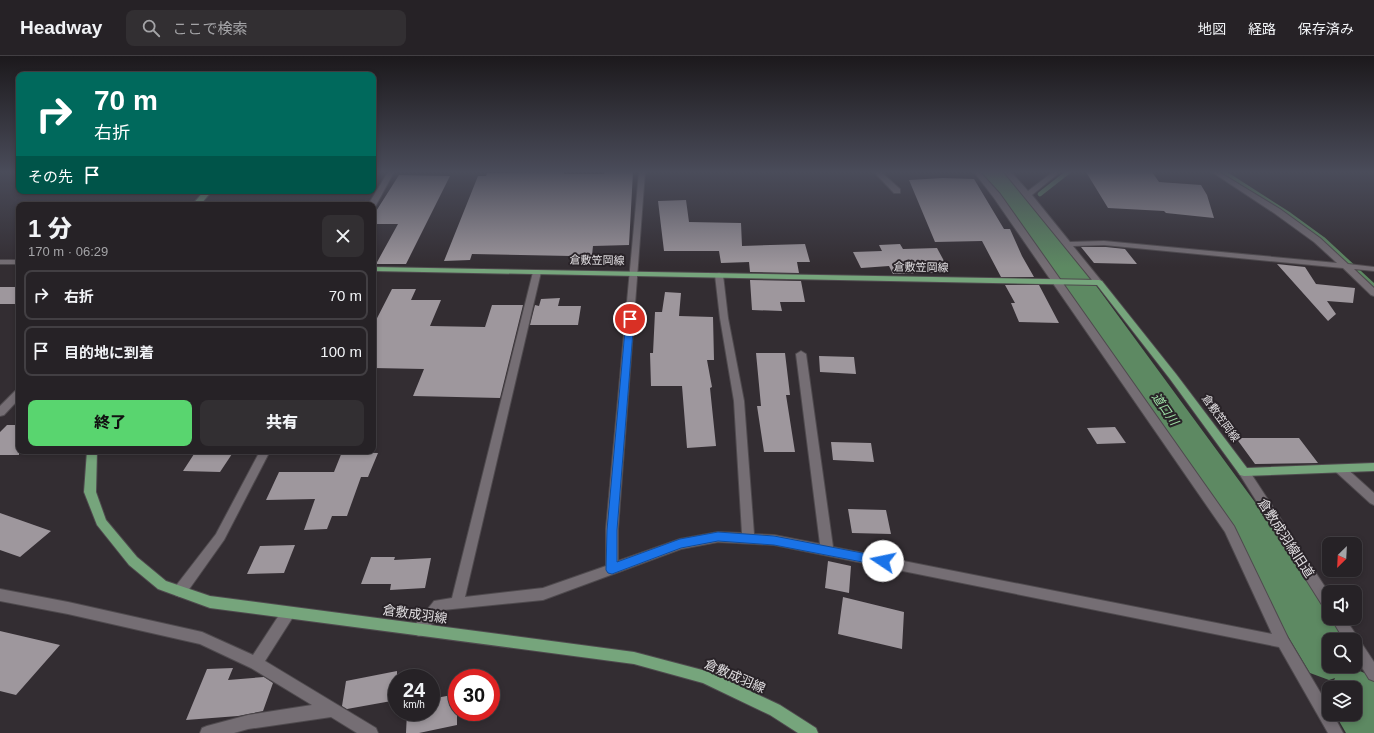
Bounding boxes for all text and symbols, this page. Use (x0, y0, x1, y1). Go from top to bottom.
search box (126, 10, 406, 46)
text: Headway (20, 17, 102, 38)
icon: search (140, 17, 162, 39)
text: ここで検索 (172, 20, 247, 37)
text: 地図 (1198, 21, 1226, 37)
text: 経路 (1248, 21, 1276, 37)
text: 保存済み (1298, 21, 1354, 37)
text: 70 m (94, 85, 158, 116)
icon: right (28, 88, 80, 140)
text: 右折 (94, 123, 130, 143)
icon: arrive (81, 164, 103, 186)
text: その先 (28, 168, 73, 185)
text: 1 分 (28, 215, 72, 242)
button: close (322, 215, 364, 257)
text: 170 m · 06:29 (28, 244, 108, 259)
street label: 倉敷笠岡線 (569, 254, 625, 266)
street label: 倉敷笠岡線 (893, 261, 949, 273)
icon: right (30, 284, 52, 306)
text: 70 m (329, 287, 362, 304)
text: 右折 (64, 288, 94, 305)
pin (613, 302, 647, 336)
icon: arrive (619, 308, 641, 330)
icon: arrive (30, 340, 52, 362)
text: 100 m (320, 343, 362, 360)
text: 目的地に到着 (64, 344, 154, 361)
water label: 道口川 (1149, 390, 1182, 429)
street label: 倉敷笠岡線 (1200, 392, 1242, 444)
button: 終了 (28, 400, 192, 446)
button: 共有 (200, 400, 364, 446)
street label: 倉敷成羽線旧道 (1255, 496, 1317, 580)
north arrow (1322, 537, 1362, 577)
map controls (1322, 537, 1362, 721)
position arrow (862, 540, 904, 582)
button: sound (1322, 585, 1362, 625)
street label: 倉敷成羽線 (382, 602, 448, 626)
button: search (1322, 633, 1362, 673)
street label: 倉敷成羽線 (702, 656, 768, 696)
speed limit sign: 30 (448, 669, 500, 721)
text: 24 (403, 679, 425, 701)
button: layers (1322, 681, 1362, 721)
text: km/h (403, 699, 425, 710)

